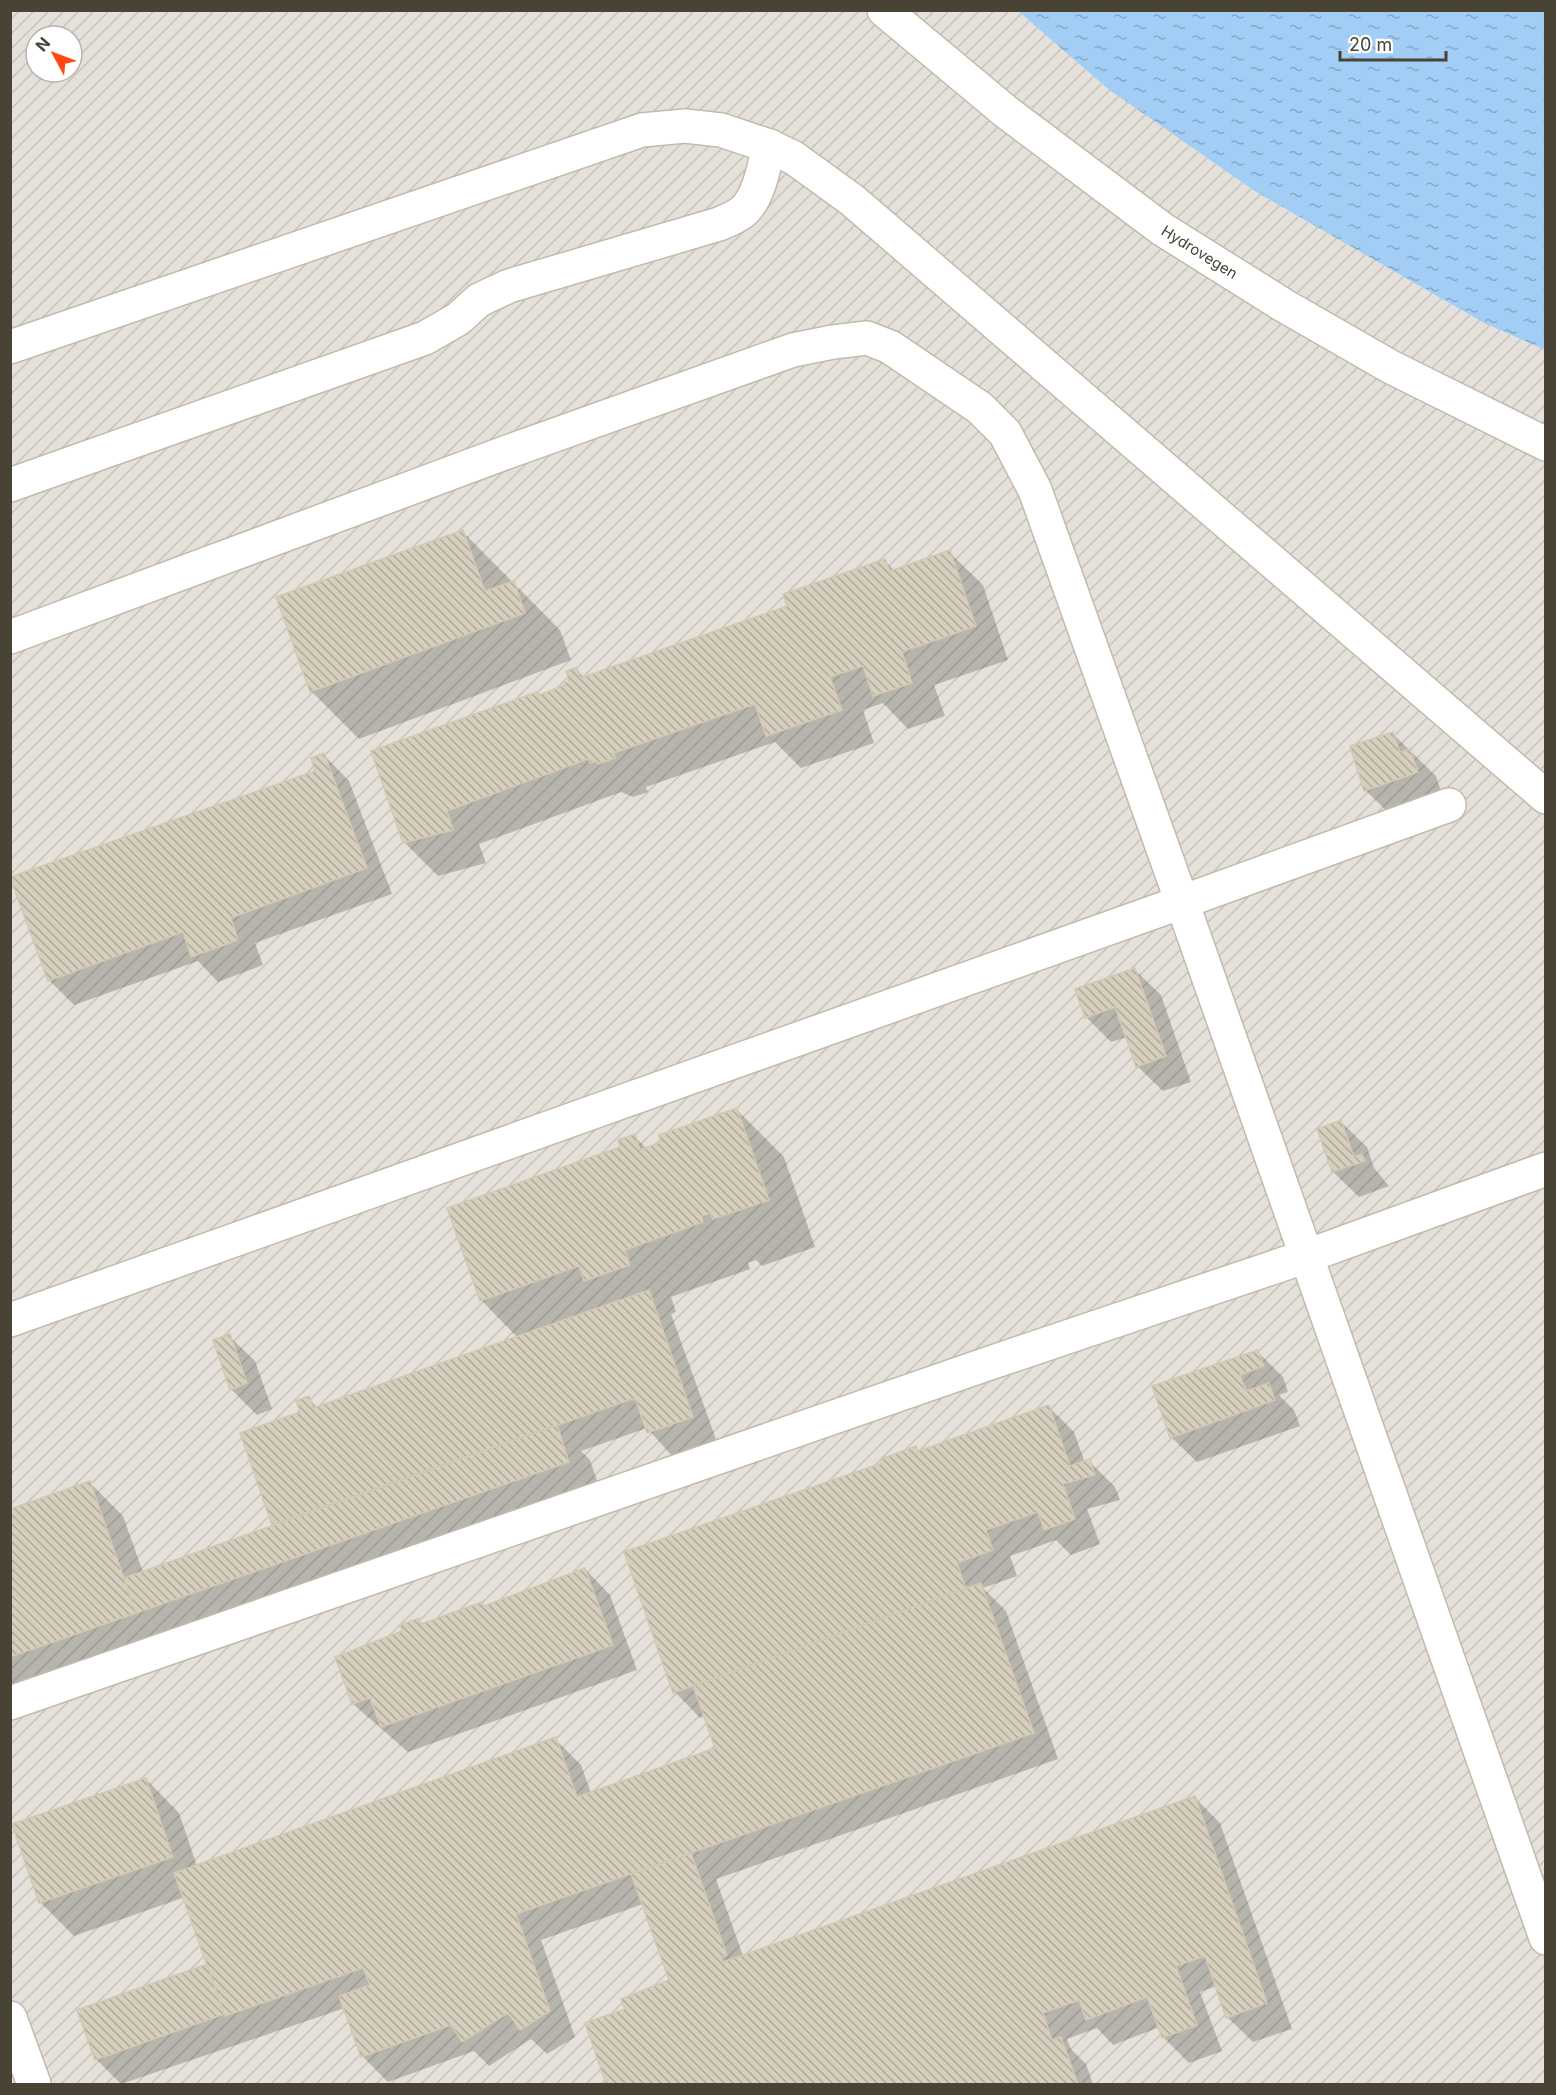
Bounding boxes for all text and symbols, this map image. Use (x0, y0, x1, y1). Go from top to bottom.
north arrow (24, 24, 84, 84)
scale bar (1340, 24, 1446, 62)
text: N (31, 33, 54, 55)
text: 20 m (1349, 34, 1392, 55)
street label: Hydrovegen (1158, 221, 1241, 283)

